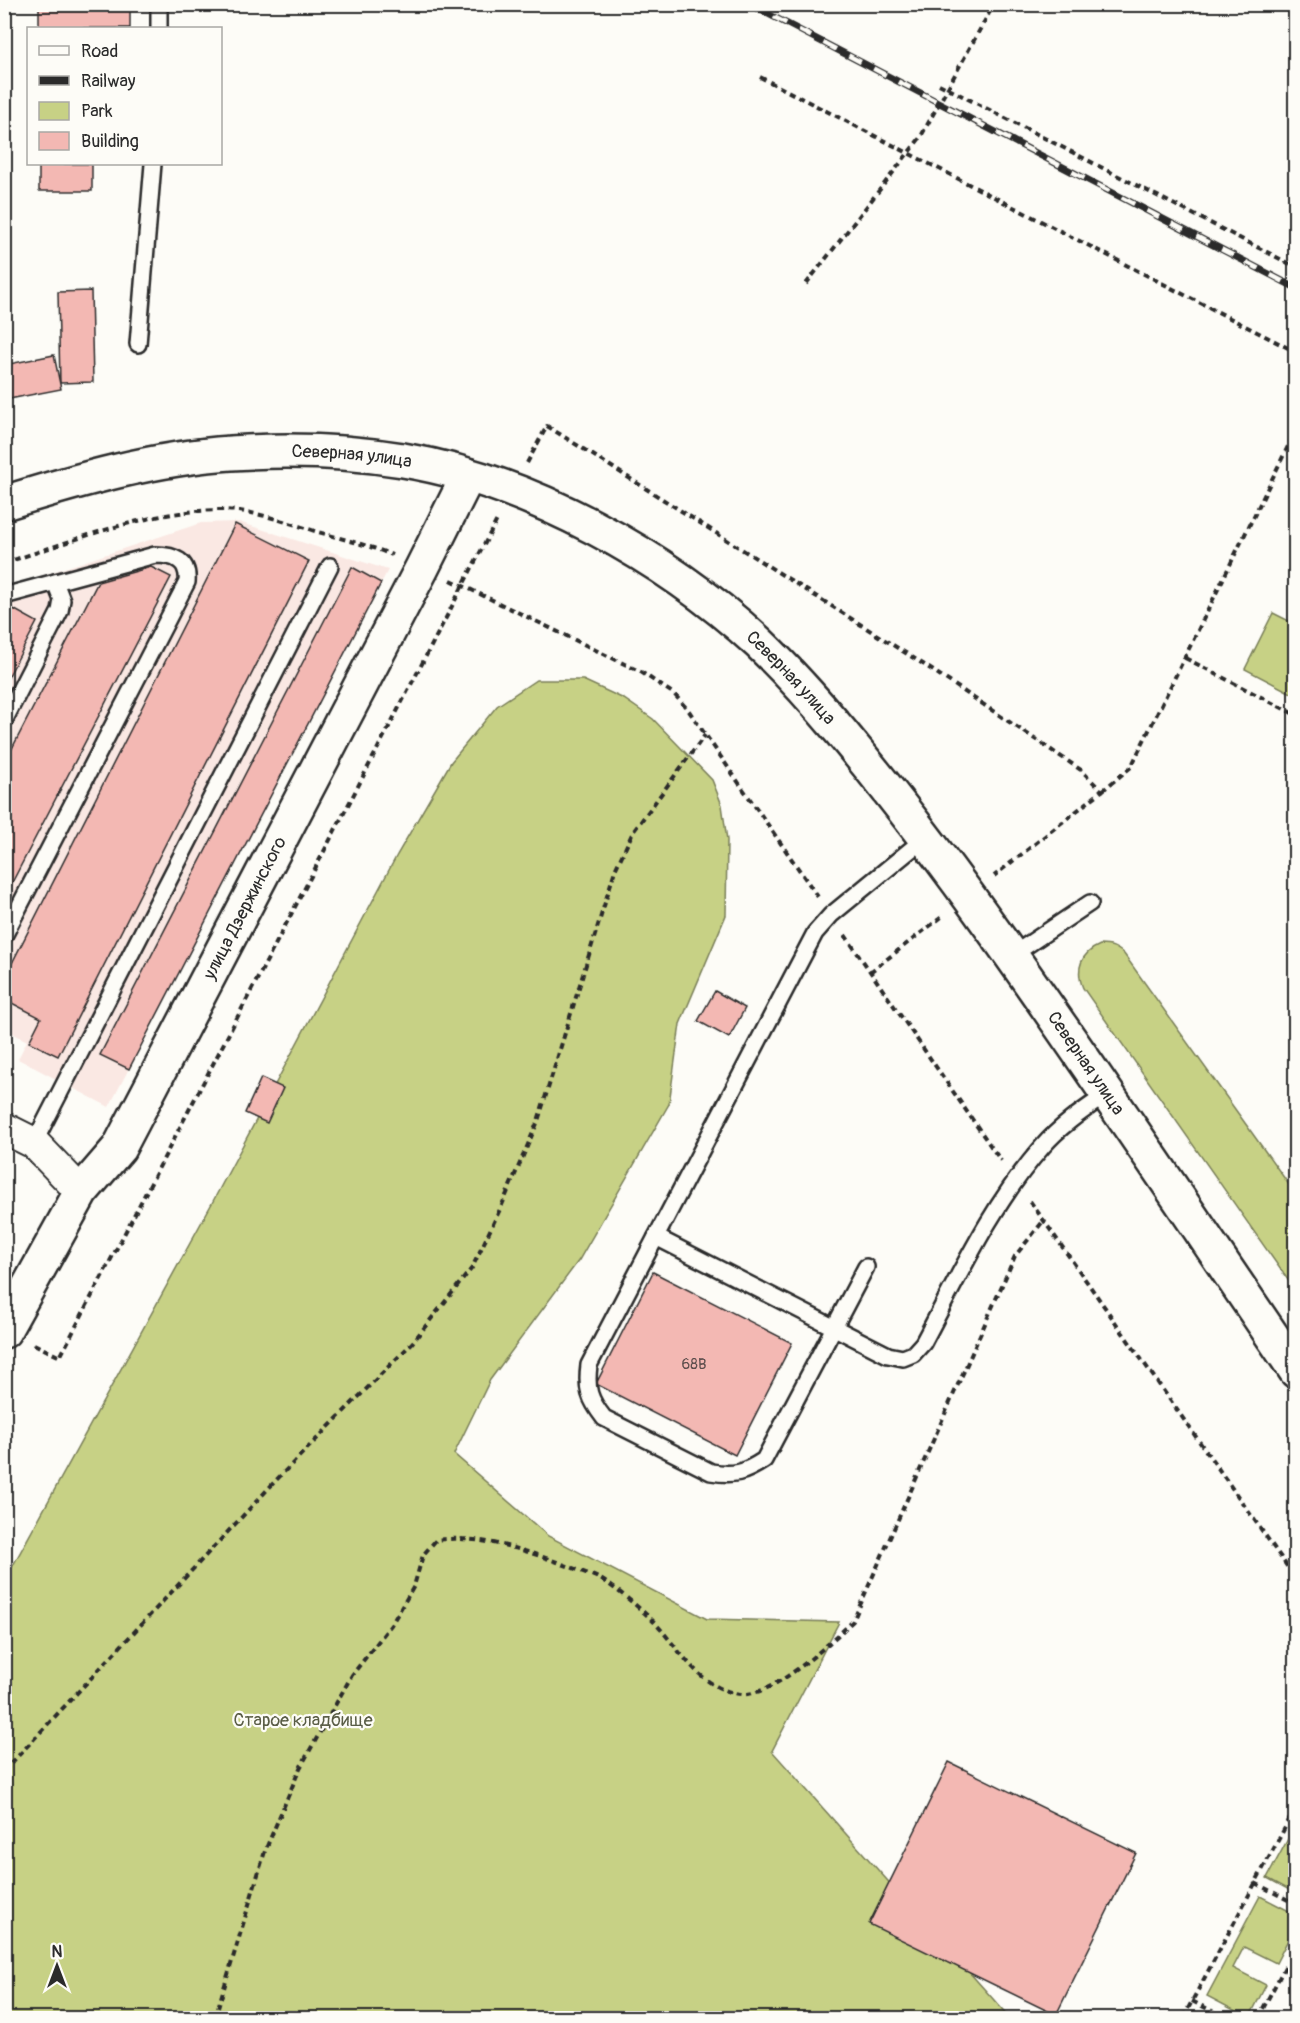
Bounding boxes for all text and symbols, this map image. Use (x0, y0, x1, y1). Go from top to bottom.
legend (27, 27, 222, 165)
text: Road (81, 40, 118, 63)
text: Railway (81, 70, 136, 93)
text: Park (81, 100, 113, 123)
text: Building (81, 130, 139, 153)
street label: Северная улица (291, 440, 414, 473)
street label: Северная улица (741, 626, 841, 729)
street label: улица Дзержинского (197, 832, 291, 984)
street label: Северная улица (1042, 1007, 1130, 1119)
house number: 68В (682, 1355, 706, 1374)
park label: Старое кладбище (233, 1709, 373, 1732)
north arrow (27, 1936, 87, 1996)
text: N (52, 1942, 63, 1962)

